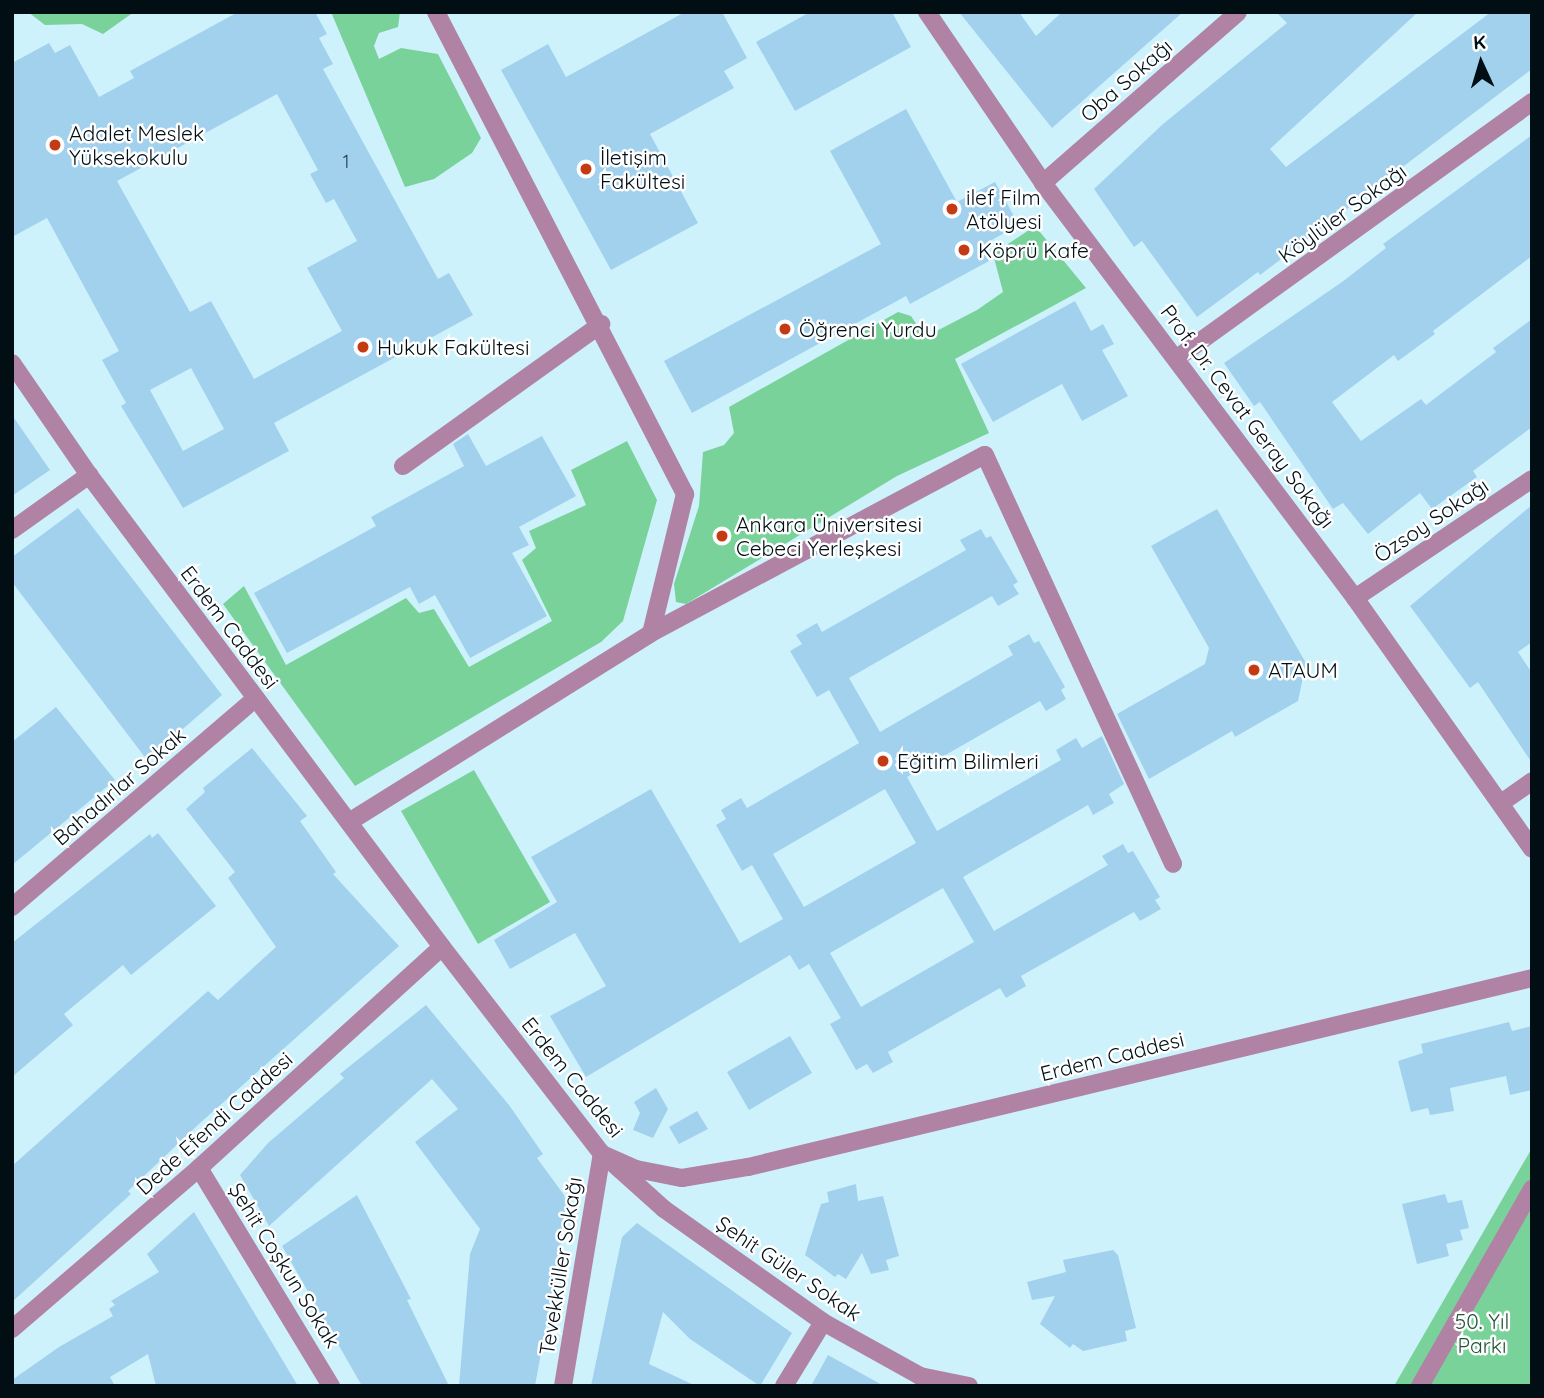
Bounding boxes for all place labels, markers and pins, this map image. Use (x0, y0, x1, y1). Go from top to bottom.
place label: Adalet Meslek Yüksekokulu (69, 120, 204, 170)
marker: Adalet Meslek Yüksekokulu (47, 137, 63, 153)
place label: İletişim Fakültesi (600, 144, 685, 194)
marker: İletişim Fakültesi (578, 161, 594, 177)
place label: ilef Film Atölyesi (966, 184, 1042, 234)
marker: ilef Film Atölyesi (944, 201, 960, 217)
place label: Köprü Kafe (978, 237, 1089, 263)
marker: Köprü Kafe (956, 242, 972, 258)
place label: Öğrenci Yurdu (799, 316, 937, 342)
marker: Öğrenci Yurdu (777, 321, 793, 337)
place label: Hukuk Fakültesi (377, 334, 529, 360)
marker: Hukuk Fakültesi (355, 339, 371, 355)
place label: Ankara Üniversitesi Cebeci Yerleşkesi (736, 511, 922, 561)
marker: Ankara Üniversitesi Cebeci Yerleşkesi (714, 528, 730, 544)
place label: ATAUM (1268, 657, 1338, 683)
marker: ATAUM (1246, 662, 1262, 678)
place label: Eğitim Bilimleri (897, 748, 1039, 774)
marker: Eğitim Bilimleri (875, 753, 891, 769)

